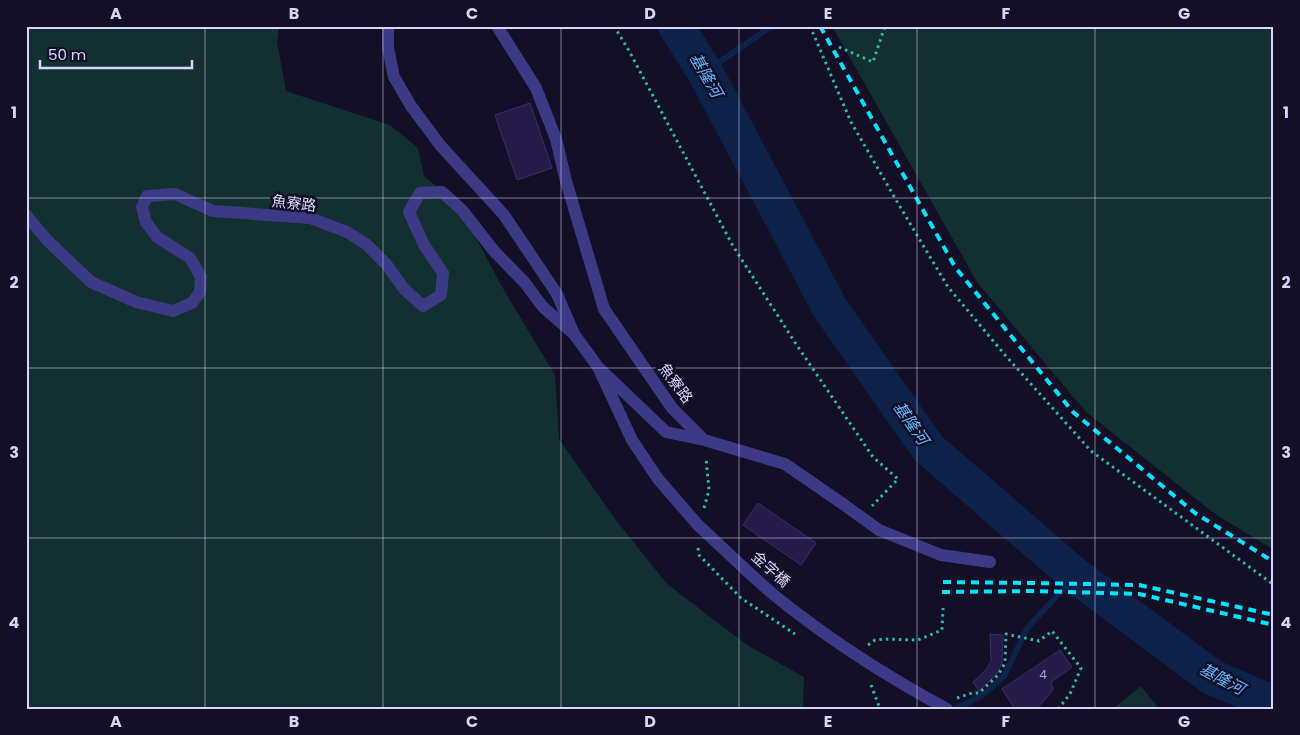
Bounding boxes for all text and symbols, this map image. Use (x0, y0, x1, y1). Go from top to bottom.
text: A (110, 2, 122, 25)
text: B (289, 2, 299, 25)
text: C (466, 2, 478, 25)
text: D (644, 2, 656, 25)
text: E (824, 2, 832, 25)
text: F (1002, 2, 1011, 25)
text: G (1178, 2, 1190, 25)
scale bar (40, 38, 192, 70)
text: 50 m (48, 44, 86, 65)
water label: 基隆河 (684, 48, 729, 104)
text: 1 (11, 101, 17, 124)
text: 1 (1283, 101, 1289, 124)
street label: 魚寮路 (270, 190, 318, 216)
text: 2 (9, 271, 19, 294)
text: 2 (1281, 271, 1291, 294)
street label: 魚寮路 (654, 359, 698, 407)
water label: 基隆河 (888, 397, 936, 452)
text: 3 (9, 441, 19, 464)
text: 3 (1281, 441, 1291, 464)
street label: 金字橋 (747, 546, 795, 592)
text: 4 (9, 611, 20, 634)
text: 4 (1281, 611, 1292, 634)
water label: 基隆河 (1195, 658, 1251, 702)
house number: 4 (1039, 666, 1047, 683)
text: A (110, 710, 122, 733)
text: B (289, 710, 299, 733)
text: C (466, 710, 478, 733)
text: D (644, 710, 656, 733)
text: E (824, 710, 832, 733)
text: F (1002, 710, 1011, 733)
text: G (1178, 710, 1190, 733)

